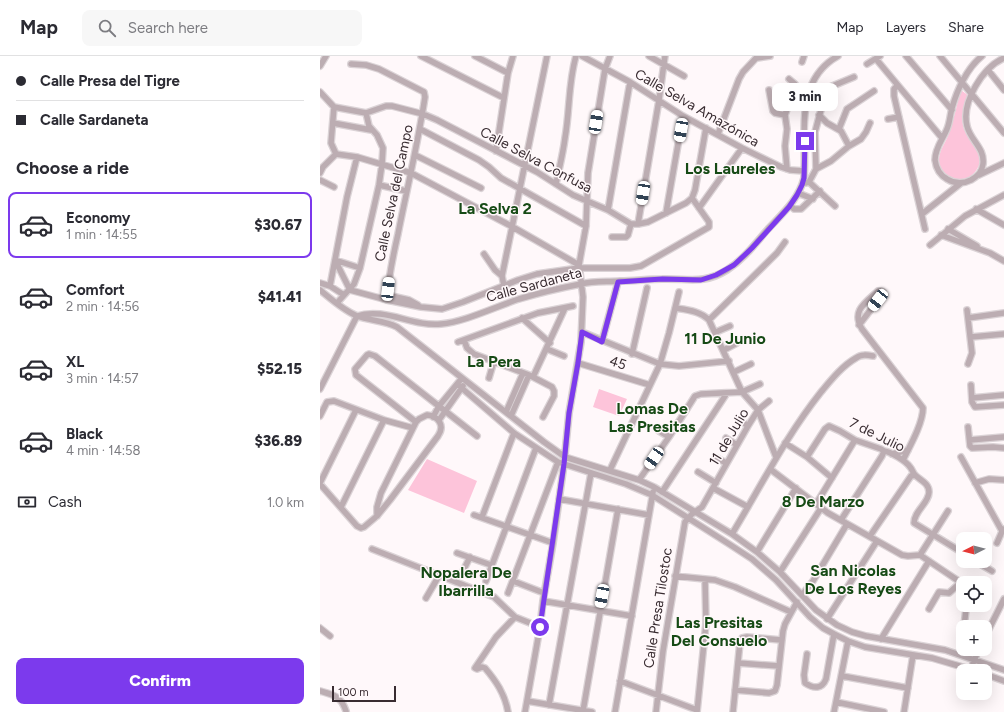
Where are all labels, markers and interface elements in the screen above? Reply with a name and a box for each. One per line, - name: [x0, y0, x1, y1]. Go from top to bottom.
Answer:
- search box: [82, 10, 362, 46]
- text: Map: [20, 16, 58, 39]
- icon: search: [96, 17, 118, 39]
- text: Search here: [128, 19, 208, 37]
- text: Map: [836, 19, 864, 36]
- text: Layers: [886, 19, 926, 36]
- text: Share: [948, 19, 984, 36]
- street label: Calle Selva Amazónica: [632, 65, 762, 151]
- text: Calle Presa del Tigre: [40, 72, 180, 90]
- callout: 3 min: [772, 83, 838, 111]
- text: 3 min: [789, 89, 821, 104]
- car: [588, 109, 604, 135]
- text: Calle Sardaneta: [40, 111, 149, 129]
- car: [673, 117, 689, 143]
- street label: Calle Selva del Campo: [371, 123, 417, 263]
- street label: Calle Selva Confusa: [477, 123, 595, 197]
- route end: [796, 132, 814, 150]
- text: Choose a ride: [16, 157, 129, 179]
- district label: Los Laureles: [685, 159, 776, 178]
- car: [635, 180, 651, 206]
- district label: La Selva 2: [458, 199, 532, 218]
- icon: car: [18, 207, 54, 243]
- text: Economy: [66, 209, 131, 227]
- text: $30.67: [254, 216, 302, 234]
- text: 1 min · 14:55: [66, 227, 137, 242]
- street label: Calle Sardaneta: [484, 264, 584, 306]
- car: [381, 276, 395, 302]
- icon: car: [18, 279, 54, 315]
- text: Comfort: [66, 281, 125, 299]
- car: [866, 287, 890, 313]
- text: $41.41: [258, 288, 302, 306]
- text: 2 min · 14:56: [66, 299, 139, 314]
- district label: 11 De Junio: [684, 329, 766, 348]
- icon: car: [18, 351, 54, 387]
- district label: La Pera: [467, 352, 521, 371]
- street label: 45: [607, 352, 629, 374]
- text: XL: [66, 353, 84, 371]
- text: $52.15: [257, 360, 302, 378]
- text: 3 min · 14:57: [66, 371, 139, 386]
- district label: Lomas De Las Presitas: [609, 399, 696, 436]
- street label: 11 de Julio: [705, 405, 753, 469]
- street label: 7 de Julio: [846, 414, 908, 456]
- icon: car: [18, 423, 54, 459]
- text: Black: [66, 425, 103, 443]
- text: $36.89: [255, 432, 302, 450]
- text: 4 min · 14:58: [66, 443, 141, 458]
- car: [642, 445, 666, 471]
- icon: cash: [16, 491, 38, 513]
- district label: 8 De Marzo: [782, 492, 864, 511]
- text: Cash: [48, 493, 82, 511]
- text: 1.0 km: [267, 495, 304, 510]
- north arrow: [956, 532, 992, 568]
- map controls: [956, 532, 992, 700]
- street label: Calle Presa Tilostoc: [640, 546, 676, 669]
- district label: San Nicolas De Los Reyes: [804, 561, 902, 598]
- district label: Nopalera De Ibarrilla: [420, 563, 512, 600]
- button: locate: [956, 576, 992, 612]
- car: [594, 583, 610, 609]
- district label: Las Presitas Del Consuelo: [671, 613, 767, 650]
- route start: [531, 618, 549, 636]
- button: +: [956, 620, 992, 656]
- button: Confirm: [16, 658, 304, 704]
- button: −: [956, 664, 992, 700]
- scale bar: [332, 684, 396, 703]
- text: 100 m: [338, 686, 369, 699]

